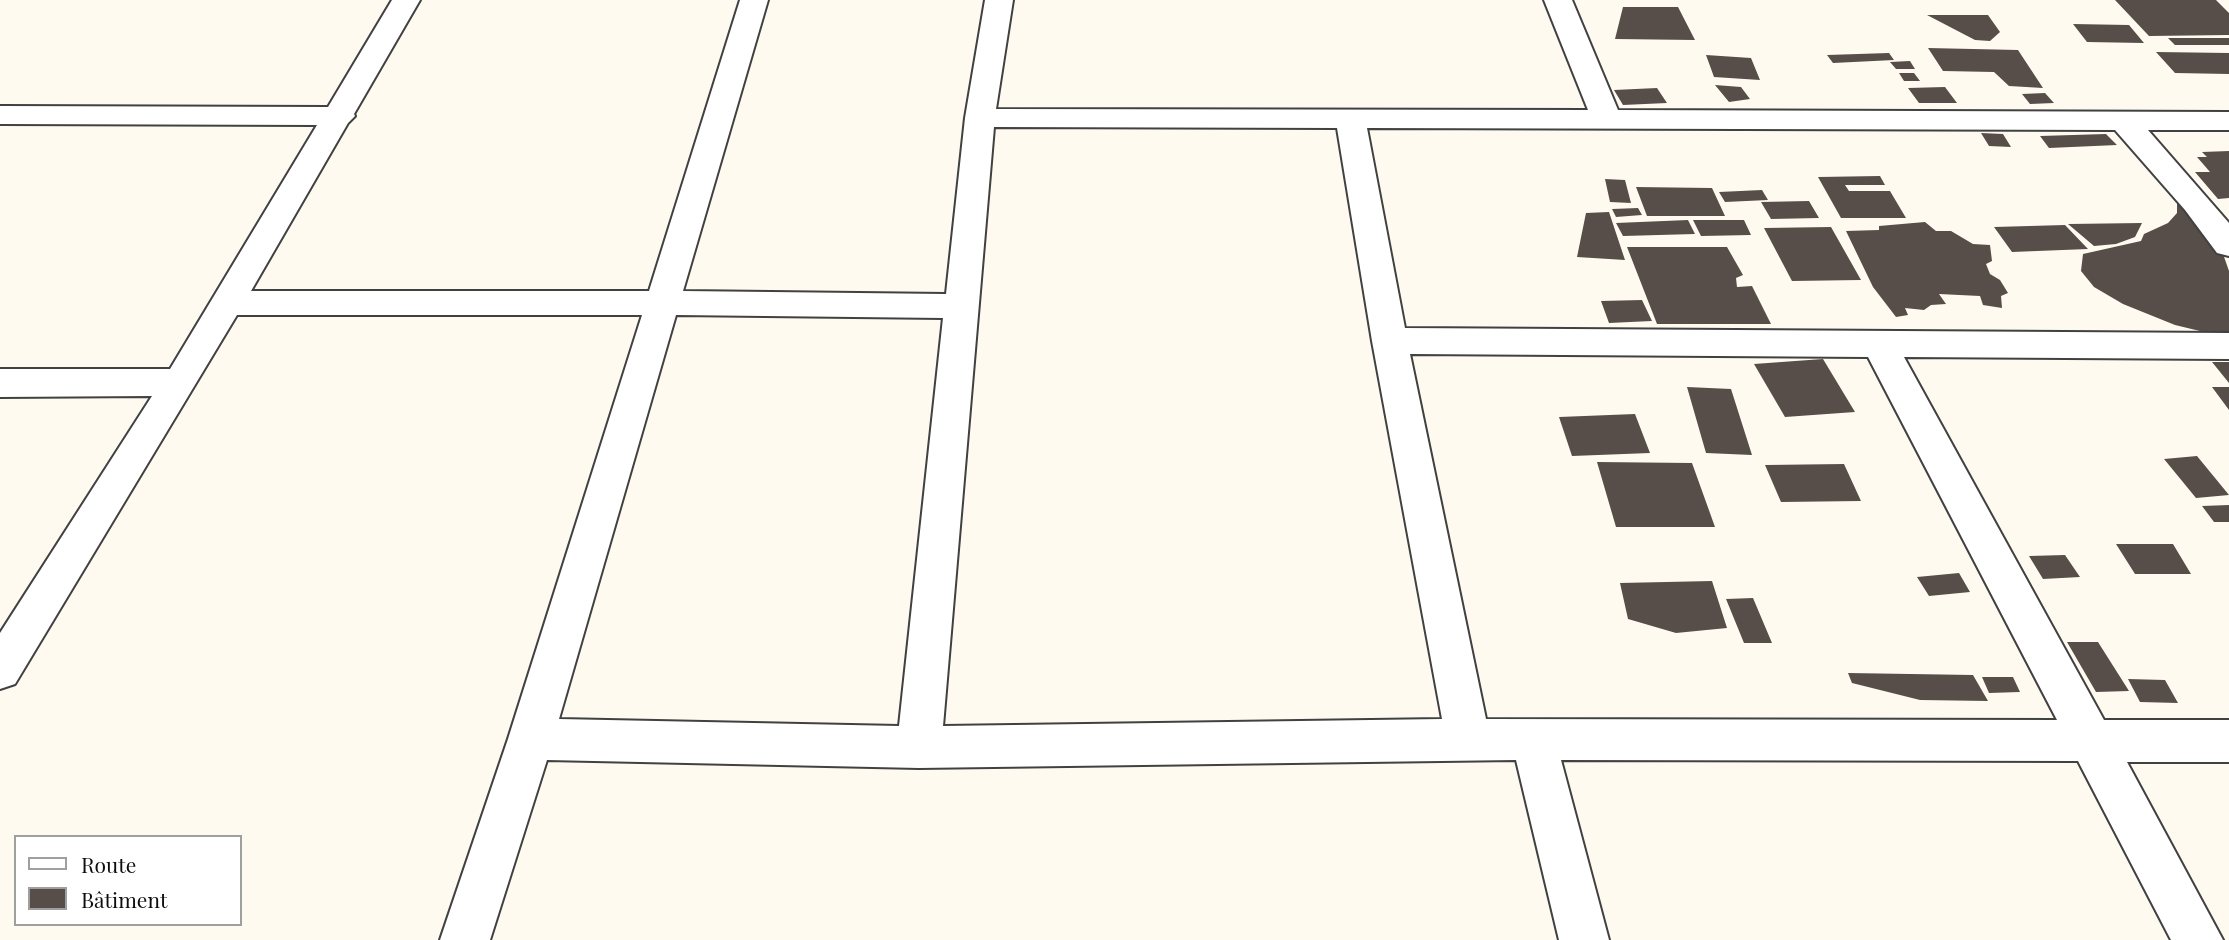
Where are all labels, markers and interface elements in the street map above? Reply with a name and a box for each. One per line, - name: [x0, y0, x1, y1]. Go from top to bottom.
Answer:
- legend: [14, 835, 242, 926]
- text: Route: [81, 850, 136, 878]
- text: Bâtiment: [81, 885, 167, 913]

